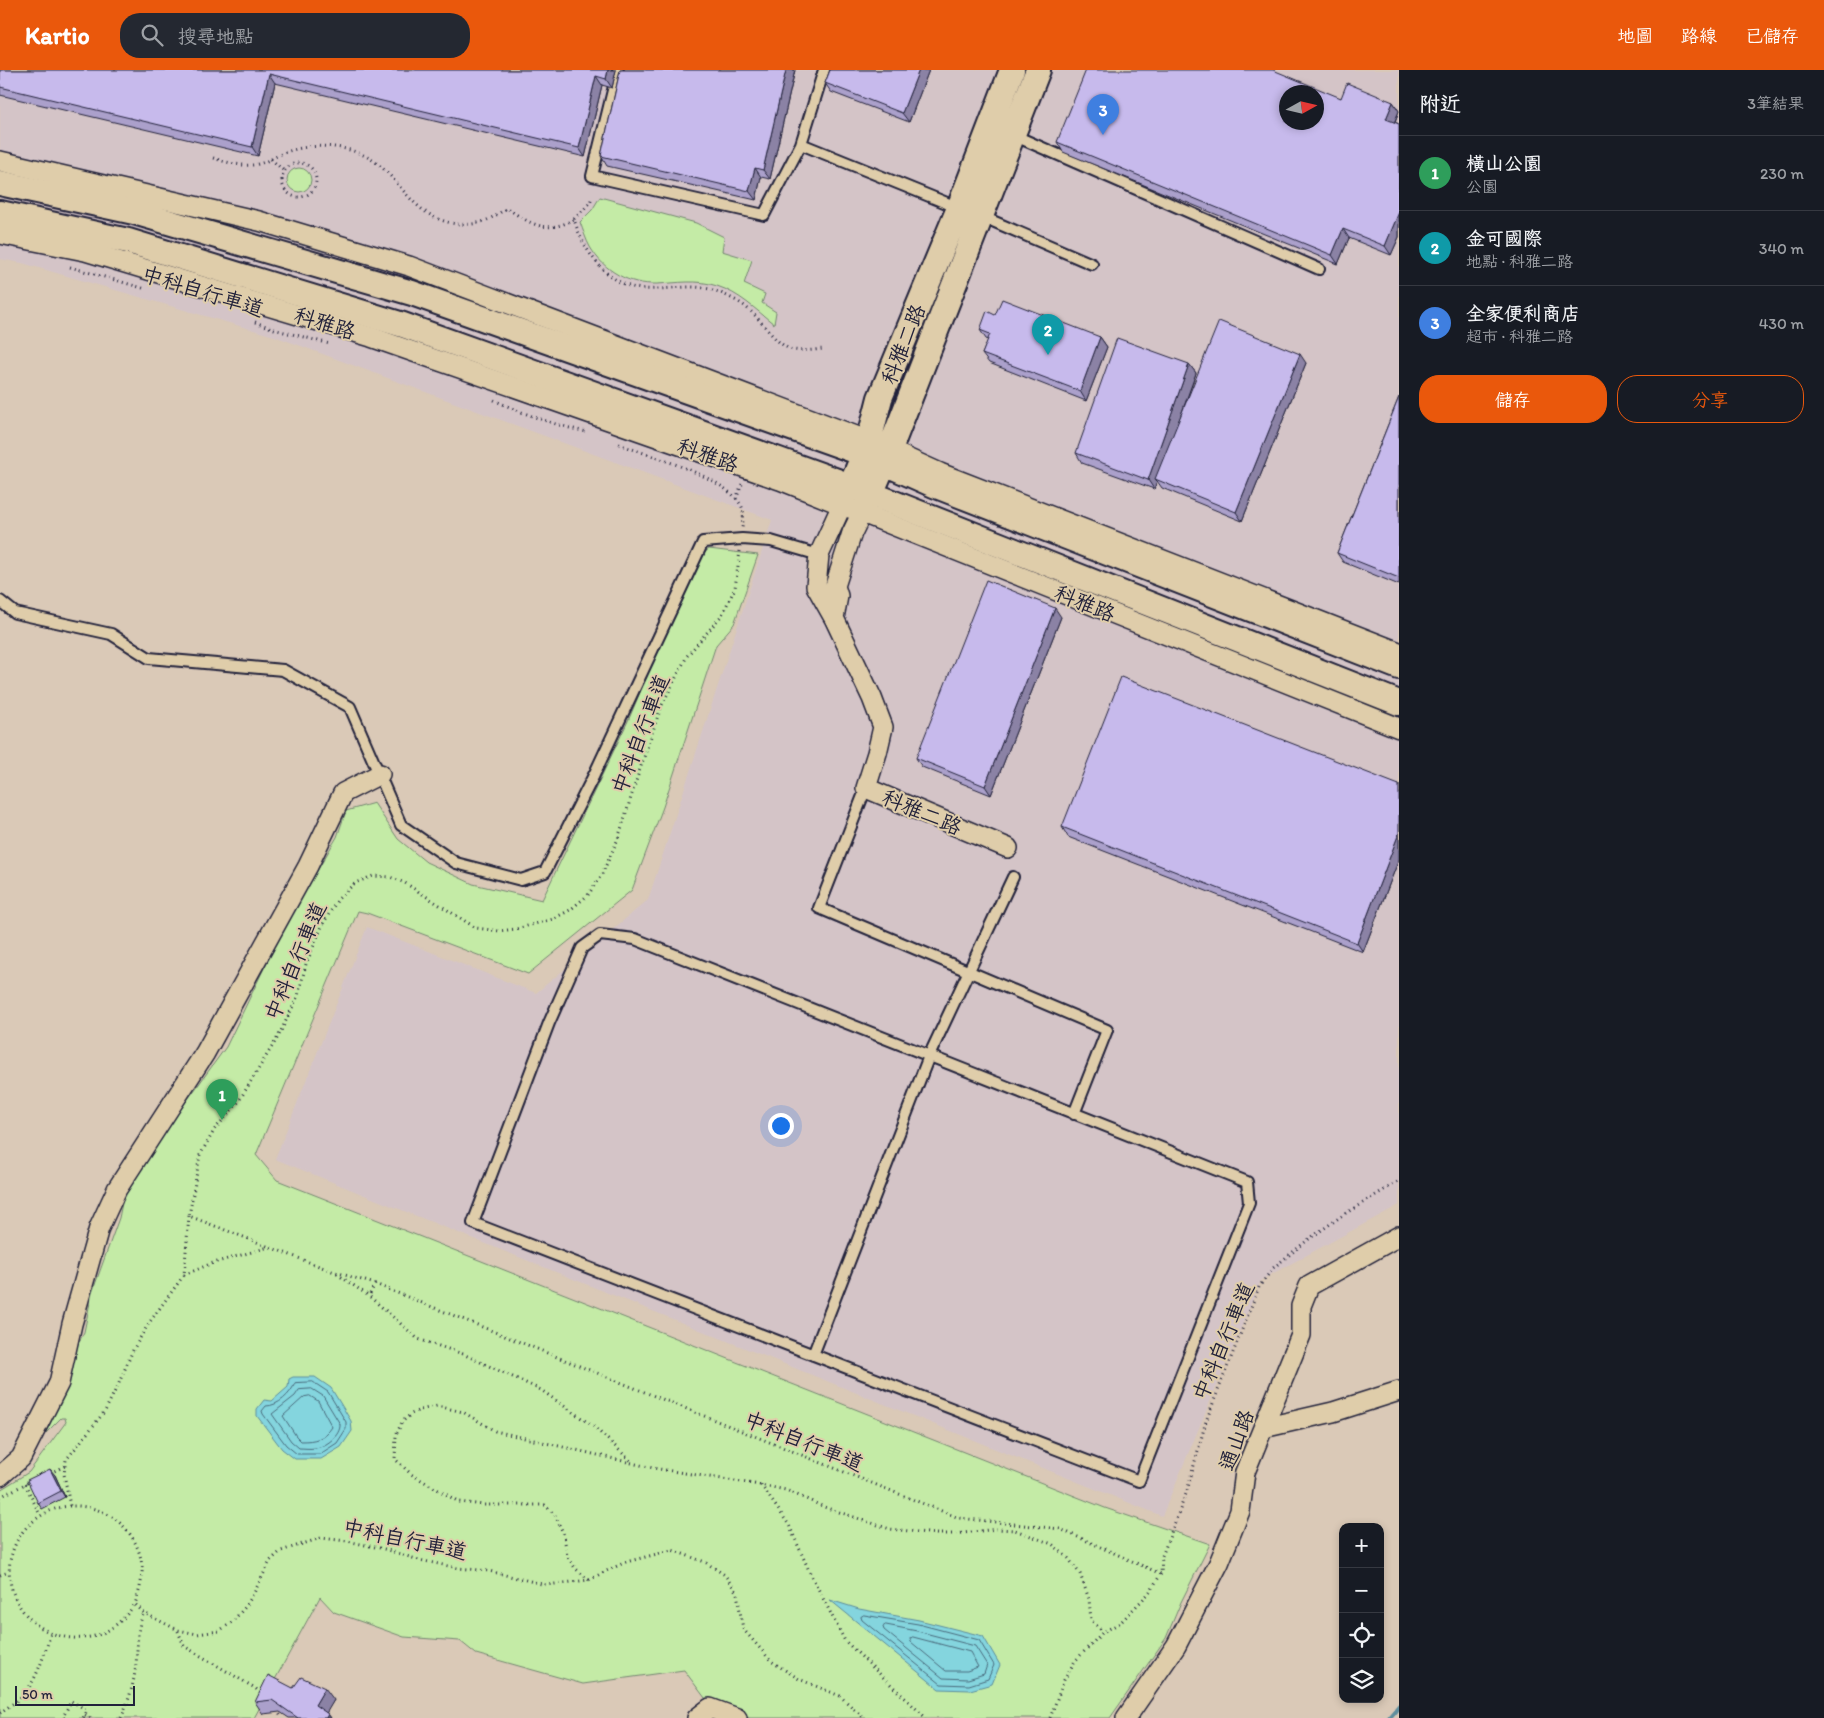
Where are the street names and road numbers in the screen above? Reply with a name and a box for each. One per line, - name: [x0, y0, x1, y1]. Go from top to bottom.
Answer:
- street label: 中科自行車道: [139, 261, 267, 321]
- street label: 科雅二路: [876, 300, 930, 388]
- street label: 科雅路: [291, 302, 359, 344]
- street label: 科雅路: [674, 433, 742, 477]
- street label: 科雅路: [1051, 580, 1119, 626]
- street label: 中科自行車道: [606, 671, 674, 797]
- street label: 科雅二路: [878, 784, 966, 840]
- street label: 中科自行車道: [259, 898, 331, 1024]
- street label: 中科自行車道: [1187, 1278, 1259, 1404]
- street label: 中科自行車道: [741, 1406, 867, 1476]
- street label: 通山路: [1213, 1406, 1259, 1474]
- street label: 中科自行車道: [341, 1514, 469, 1564]

